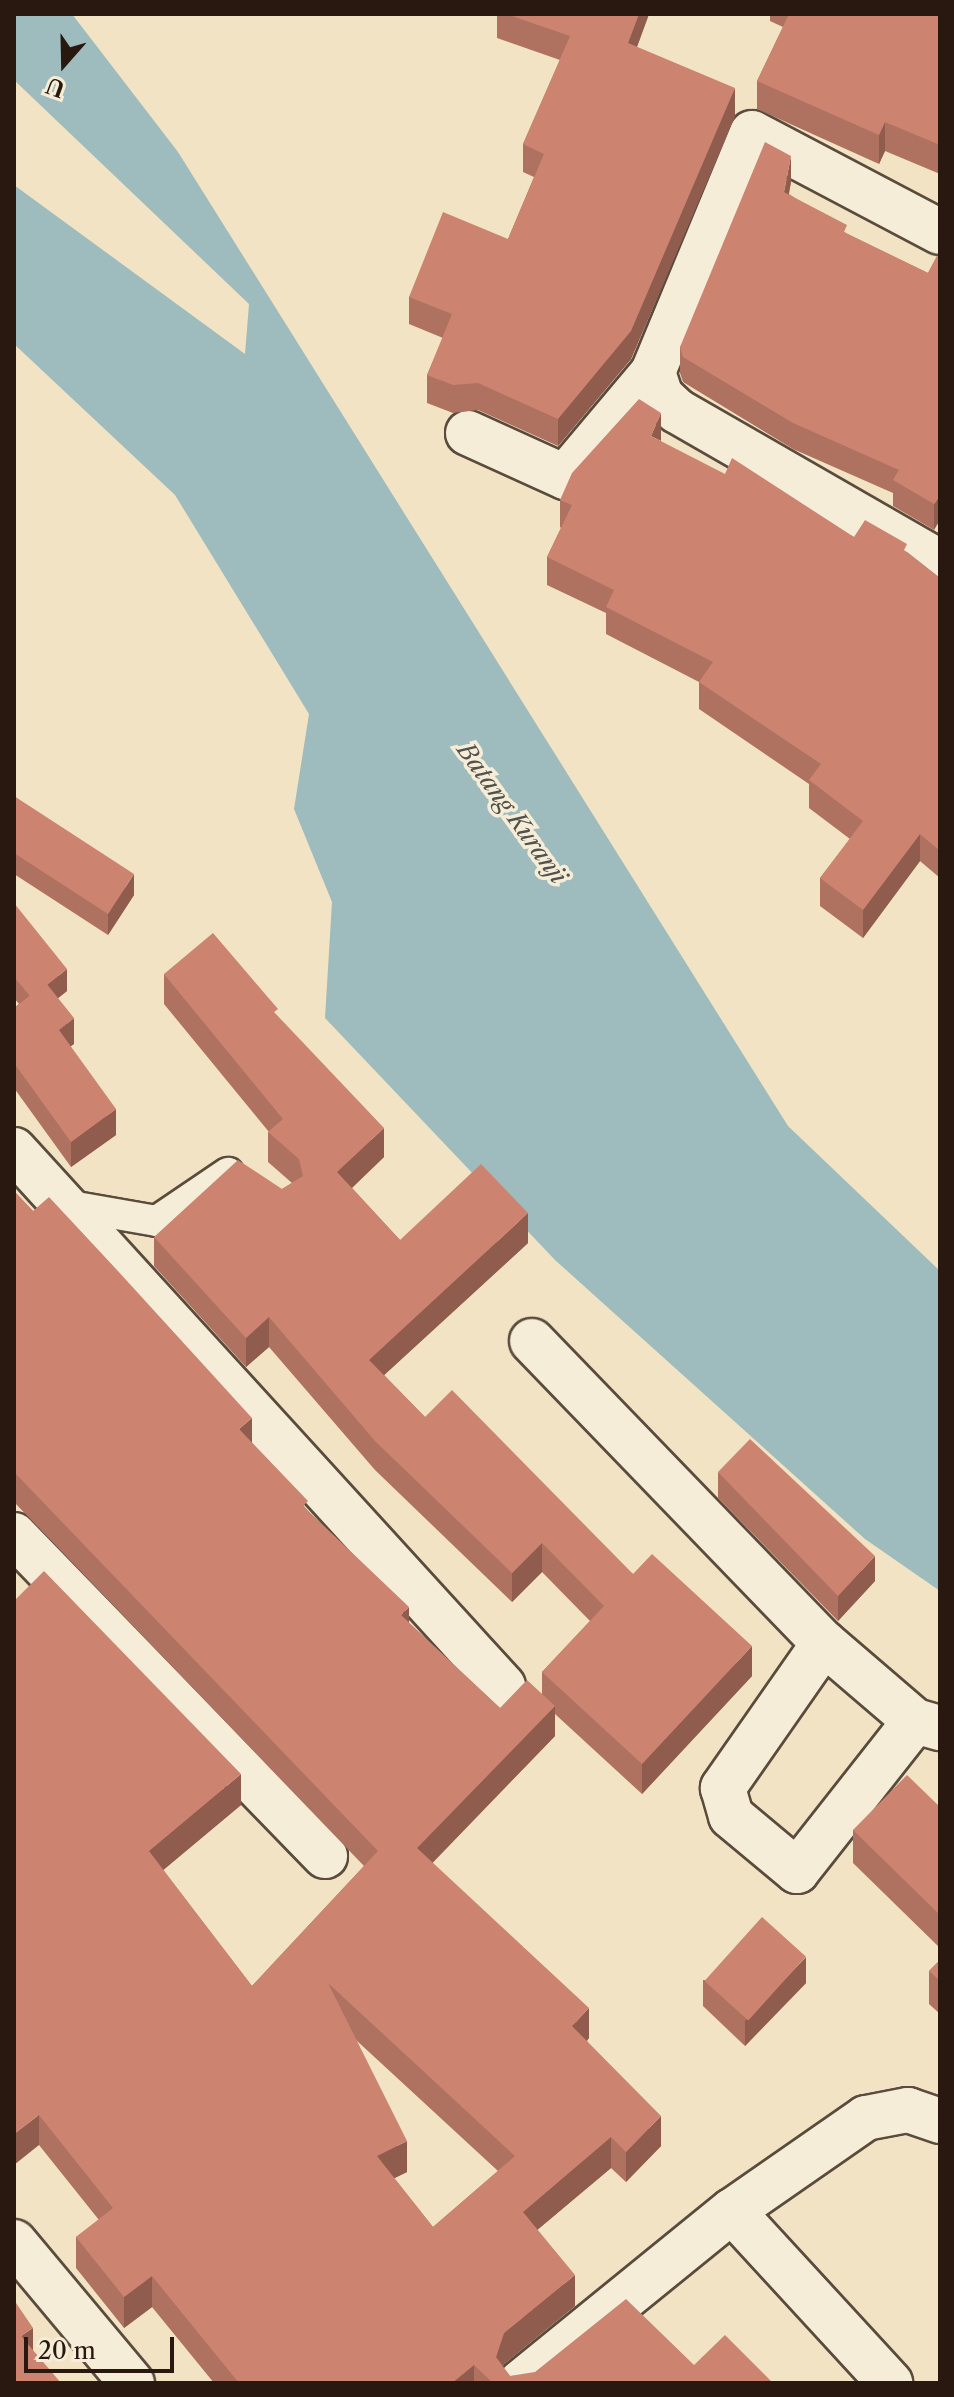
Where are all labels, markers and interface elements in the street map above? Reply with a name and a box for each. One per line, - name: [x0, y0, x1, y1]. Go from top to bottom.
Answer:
- north arrow: [24, 24, 104, 104]
- text: U: [43, 71, 69, 103]
- water label: Batang Kuranji: [451, 737, 573, 889]
- scale bar: [28, 2321, 178, 2371]
- text: 20 m: [38, 2336, 96, 2365]

